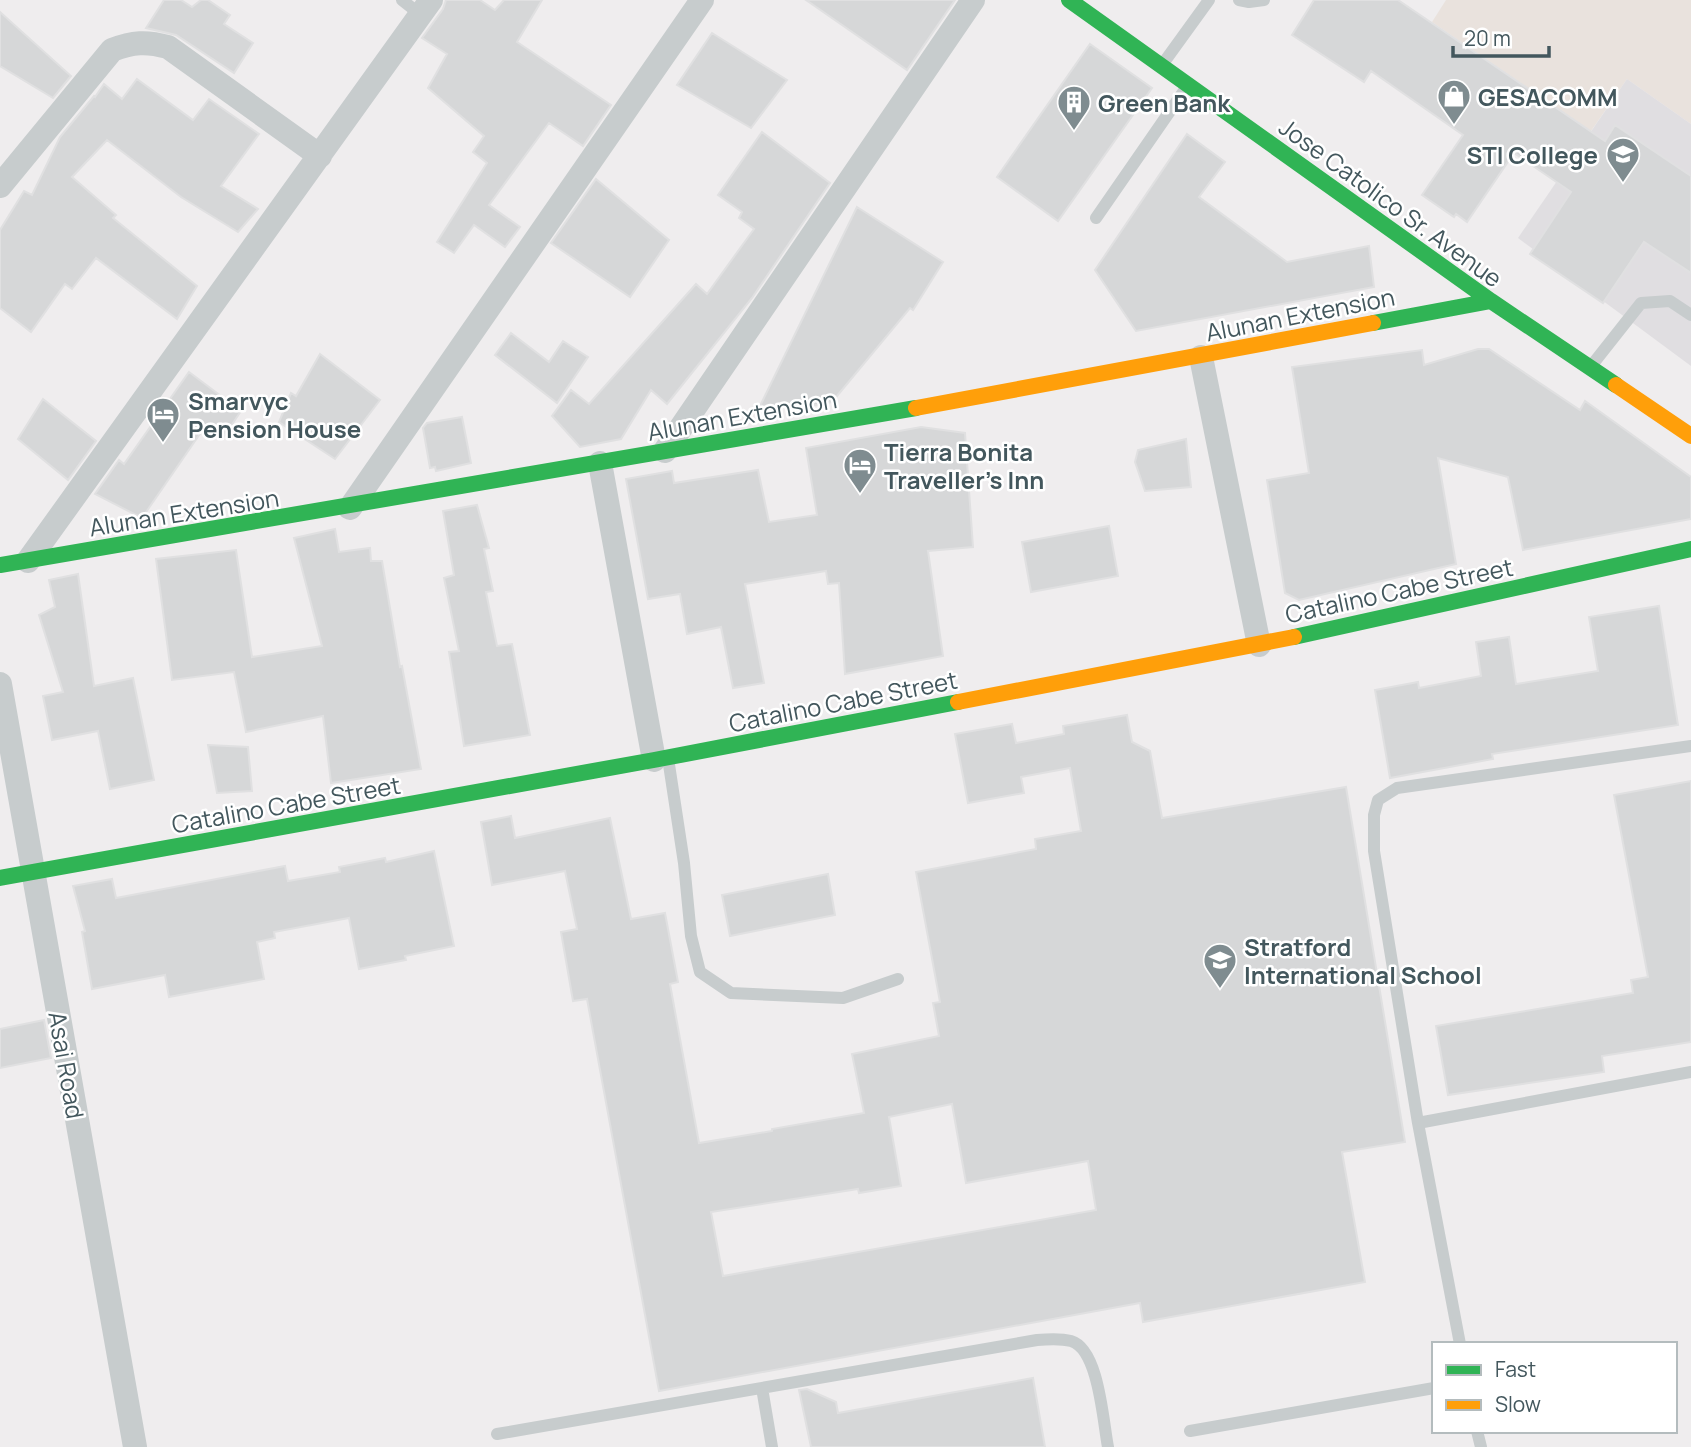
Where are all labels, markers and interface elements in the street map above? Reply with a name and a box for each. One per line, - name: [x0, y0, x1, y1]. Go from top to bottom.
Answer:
- scale bar: [1453, 14, 1549, 58]
- text: 20 m: [1464, 24, 1511, 52]
- shop icon: GESACOMM: [1435, 77, 1473, 126]
- place label: GESACOMM: [1478, 80, 1618, 113]
- building icon: Green Bank: [1055, 83, 1093, 132]
- place label: Green Bank: [1098, 86, 1231, 119]
- street label: Jose Catolico Sr. Avenue: [1273, 110, 1509, 294]
- school or university icon: STI College: [1604, 135, 1642, 184]
- place label: STI College: [1466, 138, 1598, 171]
- street label: Alunan Extension: [1203, 280, 1397, 348]
- street label: Alunan Extension: [645, 382, 839, 448]
- place label: Smarvyc Pension House: [188, 384, 361, 445]
- hotel icon: Smarvyc Pension House: [144, 395, 182, 444]
- place label: Tierra Bonita Traveller's Inn: [884, 435, 1044, 496]
- hotel icon: Tierra Bonita Traveller's Inn: [841, 446, 879, 495]
- street label: Alunan Extension: [87, 481, 281, 543]
- street label: Catalino Cabe Street: [1282, 550, 1516, 630]
- street label: Catalino Cabe Street: [726, 663, 960, 739]
- street label: Catalino Cabe Street: [169, 768, 403, 840]
- place label: Stratford International School: [1244, 930, 1482, 991]
- school or university icon: Stratford International School: [1201, 941, 1239, 990]
- street label: Asai Road: [41, 1009, 93, 1121]
- legend: [1432, 1342, 1677, 1433]
- text: Fast: [1495, 1355, 1536, 1383]
- text: Slow: [1495, 1390, 1541, 1418]

